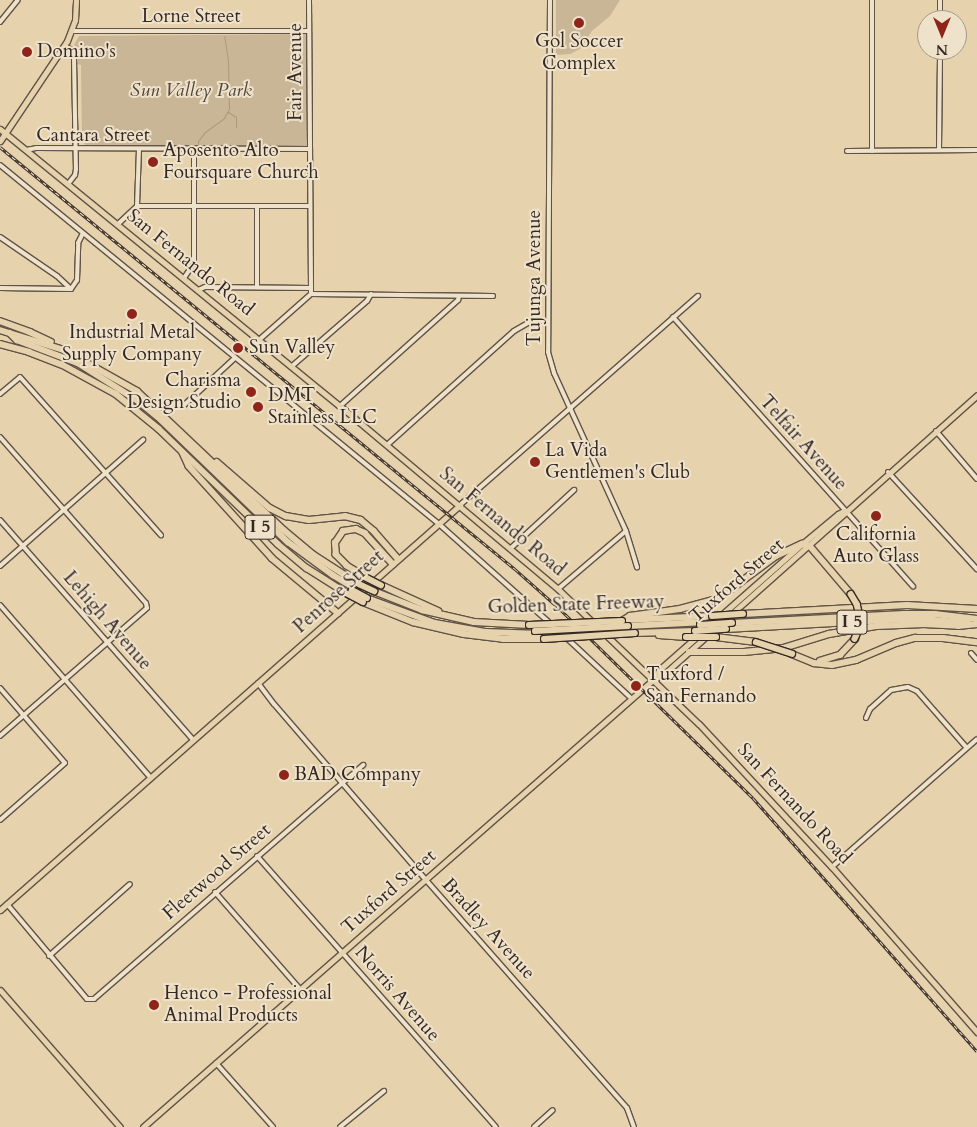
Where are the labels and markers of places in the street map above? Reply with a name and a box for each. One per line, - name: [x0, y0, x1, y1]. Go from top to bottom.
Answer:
- marker: Gol Soccer Complex: [573, 17, 585, 29]
- place label: Gol Soccer Complex: [535, 31, 623, 75]
- place label: Domino's: [37, 41, 116, 63]
- marker: Domino's: [21, 46, 33, 58]
- place label: Aposento Alto Foursquare Church: [163, 140, 319, 184]
- marker: Aposento Alto Foursquare Church: [147, 156, 159, 168]
- marker: Industrial Metal Supply Company: [126, 308, 138, 320]
- place label: Industrial Metal Supply Company: [62, 322, 202, 366]
- place label: Sun Valley: [249, 337, 335, 359]
- marker: Sun Valley: [231, 341, 245, 355]
- place label: Charisma Design Studio: [127, 370, 241, 414]
- place label: DMT Stainless LLC: [268, 385, 377, 429]
- marker: Charisma Design Studio: [245, 386, 257, 398]
- marker: DMT Stainless LLC: [252, 401, 264, 413]
- place label: La Vida Gentlemen's Club: [545, 440, 690, 484]
- marker: La Vida Gentlemen's Club: [529, 456, 541, 468]
- marker: California Auto Glass: [870, 510, 882, 522]
- place label: California Auto Glass: [833, 524, 919, 568]
- place label: Tuxford / San Fernando: [646, 664, 756, 708]
- marker: Tuxford / San Fernando: [630, 680, 642, 692]
- place label: BAD Company: [294, 764, 421, 786]
- marker: BAD Company: [278, 769, 290, 781]
- place label: Henco - Professional Animal Products: [164, 983, 332, 1027]
- marker: Henco - Professional Animal Products: [148, 999, 160, 1011]

